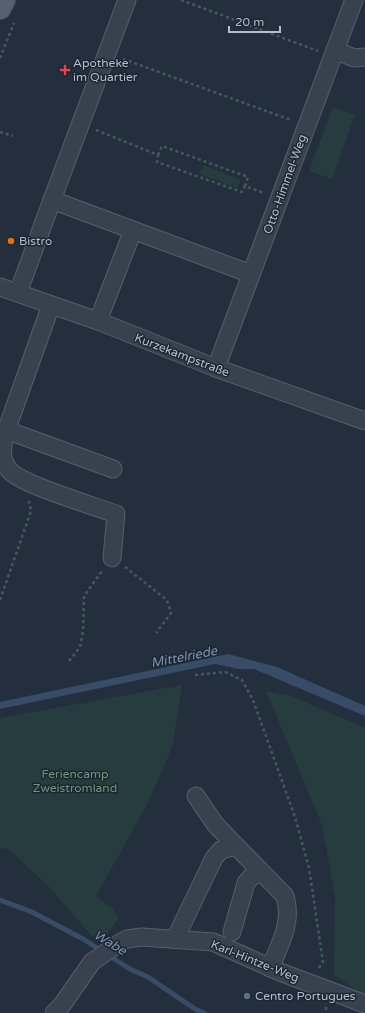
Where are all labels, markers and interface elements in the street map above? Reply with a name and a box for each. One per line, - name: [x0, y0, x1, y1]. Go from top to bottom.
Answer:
- scale bar: [229, 8, 280, 34]
- text: 20 m: [235, 15, 264, 29]
- place label: Apotheke im Quartier: [73, 56, 138, 84]
- marker: Apotheke im Quartier: [60, 65, 70, 75]
- street label: Otto-Himmel-Weg: [260, 132, 310, 236]
- place label: Bistro: [19, 234, 52, 248]
- marker: Bistro: [6, 236, 16, 246]
- street label: Kurzekampstraße: [133, 331, 231, 380]
- water label: Mittelriede: [149, 643, 219, 671]
- park label: Feriencamp Zweistromland: [33, 767, 117, 795]
- water label: Wabe: [91, 927, 130, 959]
- street label: Karl-Hintze-Weg: [209, 937, 301, 985]
- place label: Centro Portugues: [255, 989, 356, 1003]
- marker: Centro Portugues: [242, 991, 252, 1001]

